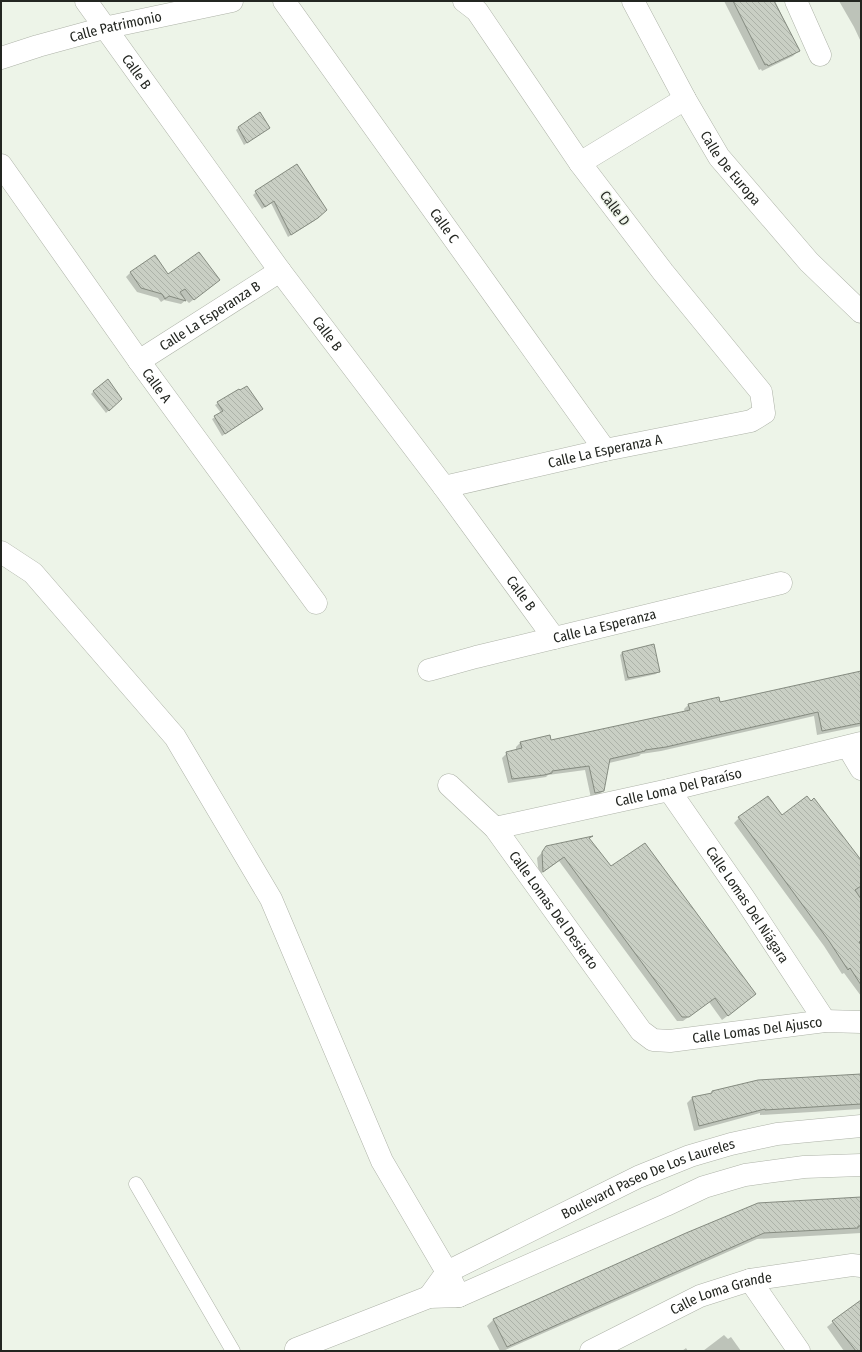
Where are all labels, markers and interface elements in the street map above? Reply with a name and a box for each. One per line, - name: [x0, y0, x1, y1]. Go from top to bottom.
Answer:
- street label: Calle Patrimonio: [68, 8, 163, 46]
- street label: Calle B: [118, 51, 155, 93]
- street label: Calle De Europa: [697, 128, 765, 209]
- street label: Calle D: [596, 187, 633, 229]
- street label: Calle C: [426, 205, 462, 246]
- street label: Calle La Esperanza B: [156, 278, 264, 355]
- street label: Calle B: [309, 313, 346, 355]
- street label: Calle A: [138, 365, 175, 407]
- street label: Calle La Esperanza A: [546, 431, 664, 472]
- street label: Calle B: [503, 573, 539, 614]
- street label: Calle La Esperanza: [551, 606, 658, 647]
- street label: Calle Loma Del Paraíso: [614, 765, 744, 810]
- street label: Calle Lomas Del Niágara: [702, 843, 792, 966]
- street label: Calle Lomas Del Desierto: [505, 848, 602, 973]
- street label: Calle Lomas Del Ajusco: [691, 1013, 823, 1047]
- street label: Boulevard Paseo De Los Laureles: [559, 1135, 737, 1223]
- street label: Calle Loma Grande: [667, 1269, 773, 1319]

